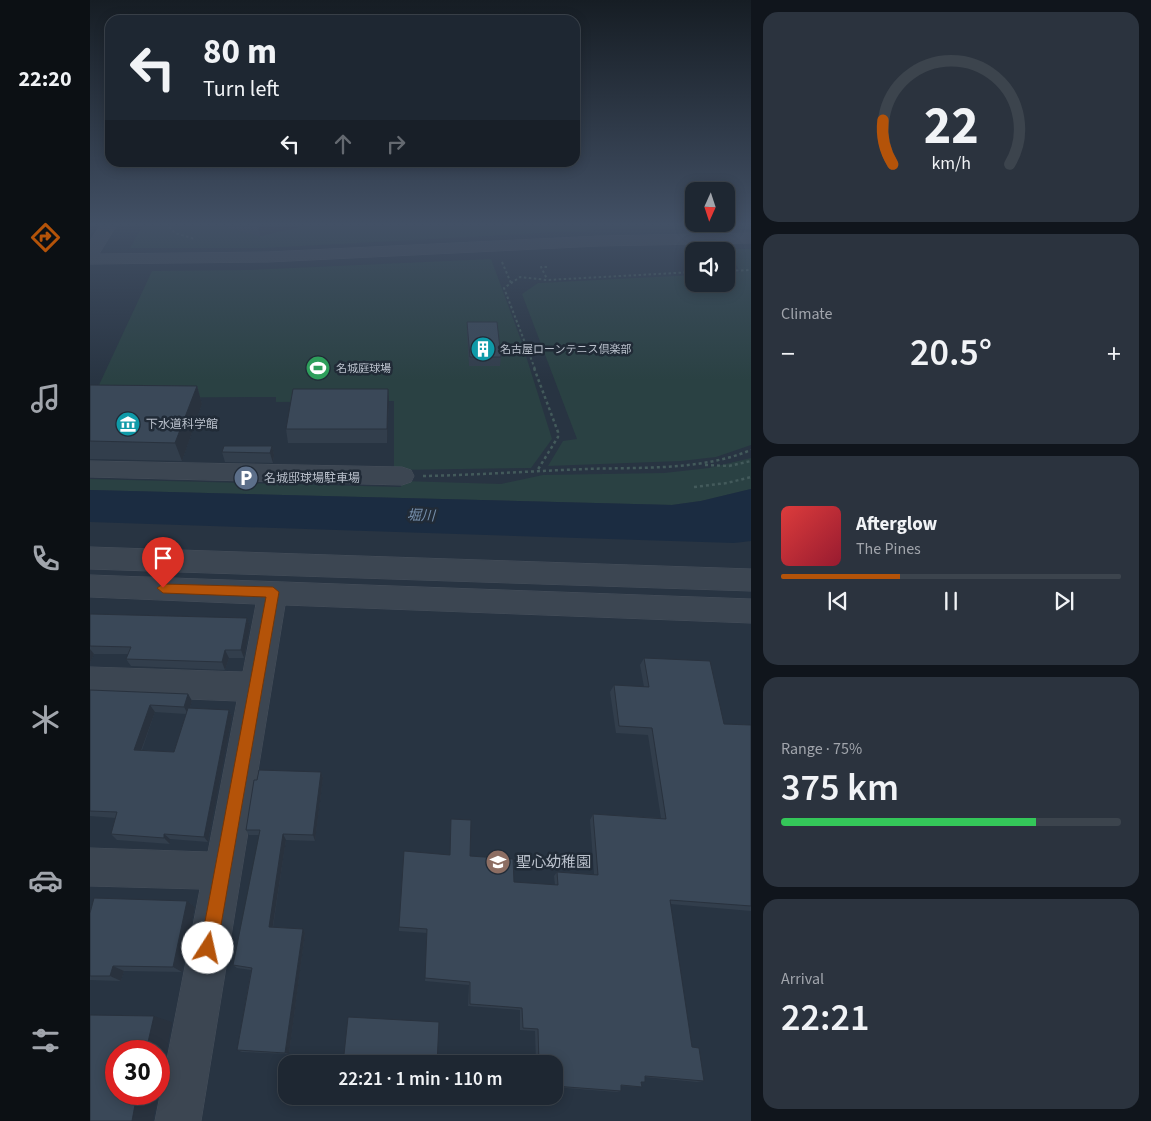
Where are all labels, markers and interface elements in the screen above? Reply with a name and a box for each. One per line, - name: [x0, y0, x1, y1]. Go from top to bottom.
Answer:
- text: 80 m: [203, 27, 277, 77]
- icon: left: [120, 35, 185, 100]
- text: 22:20: [18, 63, 72, 95]
- text: Turn left: [203, 73, 279, 105]
- text: 22: [924, 90, 978, 164]
- icon: left: [276, 130, 304, 158]
- icon: ahead: [329, 130, 357, 158]
- icon: right: [382, 130, 410, 158]
- text: km/h: [931, 151, 971, 176]
- north arrow: [685, 182, 735, 232]
- map controls: [685, 182, 735, 292]
- icon: directions: [28, 220, 63, 255]
- button: sound: [685, 242, 735, 292]
- text: Climate: [781, 303, 832, 325]
- text: 20.5°: [910, 326, 992, 380]
- text: −: [781, 334, 795, 374]
- text: +: [1107, 334, 1121, 374]
- building icon: 名古屋ローンテニス倶楽部: [470, 336, 496, 362]
- place label: 名古屋ローンテニス倶楽部: [500, 342, 631, 357]
- sports icon: 名城庭球場: [305, 355, 331, 381]
- place label: 名城庭球場: [336, 361, 391, 376]
- icon: music: [28, 381, 63, 416]
- museum icon: 下水道科学館: [115, 411, 141, 437]
- place label: 下水道科学館: [146, 416, 218, 433]
- parking icon: 名城邸球場駐車場: [233, 465, 259, 491]
- place label: 名城邸球場駐車場: [264, 470, 360, 487]
- water label: 堀川: [407, 506, 437, 527]
- text: Afterglow: [856, 511, 937, 538]
- pin: [142, 537, 184, 588]
- text: The Pines: [856, 538, 921, 560]
- icon: phone: [28, 541, 63, 576]
- icon: arrive: [149, 544, 177, 572]
- icon: previous: [824, 587, 852, 615]
- icon: pause: [937, 587, 965, 615]
- icon: next: [1050, 587, 1078, 615]
- icon: climate: [28, 702, 63, 737]
- text: Range · 75%: [781, 738, 862, 760]
- text: 375 km: [781, 761, 899, 815]
- school or university icon: 聖心幼稚園: [485, 849, 511, 875]
- place label: 聖心幼稚園: [516, 852, 591, 873]
- icon: car: [28, 863, 63, 898]
- position arrow: [181, 921, 233, 973]
- text: Arrival: [781, 968, 824, 990]
- text: 22:21: [781, 991, 869, 1045]
- icon: filters: [28, 1023, 63, 1058]
- speed limit sign: 30: [105, 1040, 170, 1105]
- text: 22:21 · 1 min · 110 m: [338, 1066, 503, 1093]

